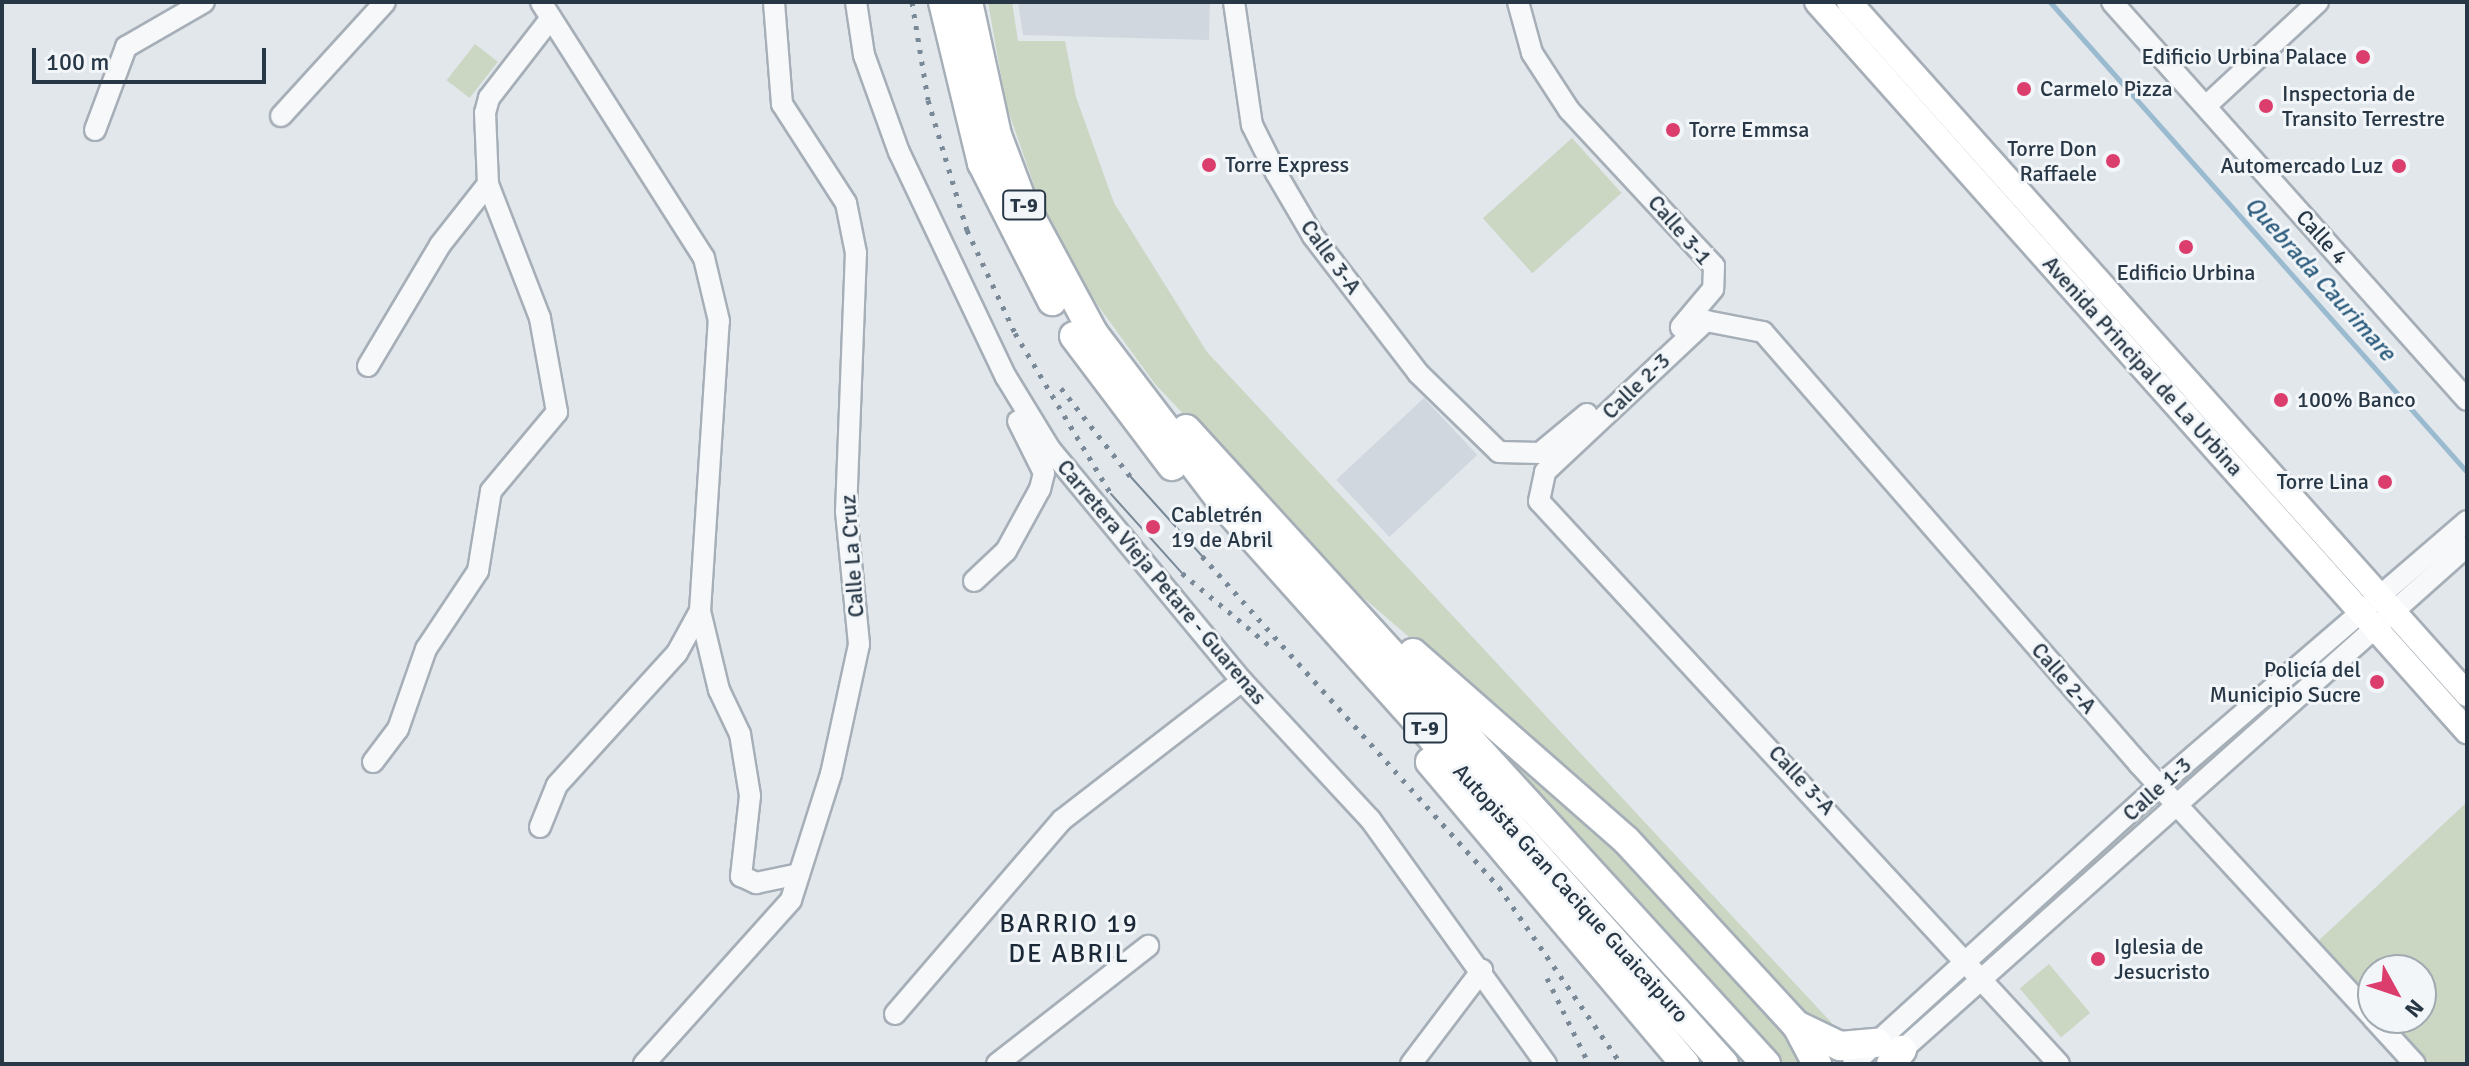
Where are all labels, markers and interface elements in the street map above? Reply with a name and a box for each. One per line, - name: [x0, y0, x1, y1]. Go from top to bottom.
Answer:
- scale bar: [36, 32, 270, 82]
- place label: Edificio Urbina Palace: [2141, 44, 2347, 70]
- text: 100 m: [46, 47, 109, 77]
- marker: Edificio Urbina Palace: [2354, 48, 2372, 66]
- place label: Carmelo Pizza: [2040, 76, 2173, 102]
- marker: Carmelo Pizza: [2015, 80, 2033, 98]
- place label: Inspectoria de Transito Terrestre: [2282, 80, 2445, 132]
- marker: Inspectoria de Transito Terrestre: [2257, 97, 2275, 115]
- place label: Torre Emmsa: [1689, 117, 1809, 143]
- marker: Torre Emmsa: [1664, 121, 1682, 139]
- place label: Torre Don Raffaele: [2007, 135, 2097, 186]
- place label: Torre Express: [1225, 152, 1349, 178]
- marker: Torre Don Raffaele: [2104, 152, 2122, 170]
- place label: Automercado Luz: [2220, 153, 2383, 179]
- marker: Torre Express: [1200, 156, 1218, 174]
- marker: Automercado Luz: [2390, 157, 2408, 175]
- road number: T-9: [1002, 189, 1046, 221]
- street label: Calle 3-1: [1642, 190, 1718, 270]
- water label: Quebrada Caurimare: [2239, 191, 2401, 367]
- street label: Calle 4: [2291, 204, 2353, 270]
- street label: Calle 3-A: [1295, 215, 1367, 299]
- marker: Edificio Urbina: [2177, 238, 2195, 256]
- street label: Avenida Principal de La Urbina: [2037, 251, 2249, 481]
- place label: Edificio Urbina: [2117, 260, 2255, 286]
- street label: Calle 2-3: [1597, 347, 1675, 425]
- place label: 100% Banco: [2297, 387, 2416, 413]
- marker: 100% Banco: [2272, 391, 2290, 409]
- street label: Carretera Vieja Petare - Guarenas: [1052, 454, 1272, 710]
- place label: Torre Lina: [2277, 469, 2369, 495]
- marker: Torre Lina: [2376, 473, 2394, 491]
- street label: Calle La Cruz: [835, 494, 869, 618]
- place label: Cabletrén 19 de Abril: [1171, 501, 1273, 552]
- marker: Cabletrén 19 de Abril: [1142, 516, 1164, 538]
- street label: Calle 2-A: [2026, 637, 2102, 719]
- place label: Policía del Municipio Sucre: [2210, 656, 2361, 708]
- marker: Policía del Municipio Sucre: [2368, 673, 2386, 691]
- road number: T-9: [1403, 712, 1447, 744]
- street label: Calle 3-A: [1763, 740, 1841, 820]
- street label: Calle 1-3: [2117, 751, 2197, 827]
- street label: Autopista Gran Cacique Guaicaipuro: [1448, 758, 1694, 1028]
- district label: BARRIO 19 DE ABRIL: [999, 909, 1139, 970]
- place label: Iglesia de Jesucristo: [2114, 933, 2210, 984]
- marker: Iglesia de Jesucristo: [2089, 950, 2107, 968]
- north arrow: [2357, 954, 2437, 1034]
- text: N: [2399, 994, 2429, 1023]

